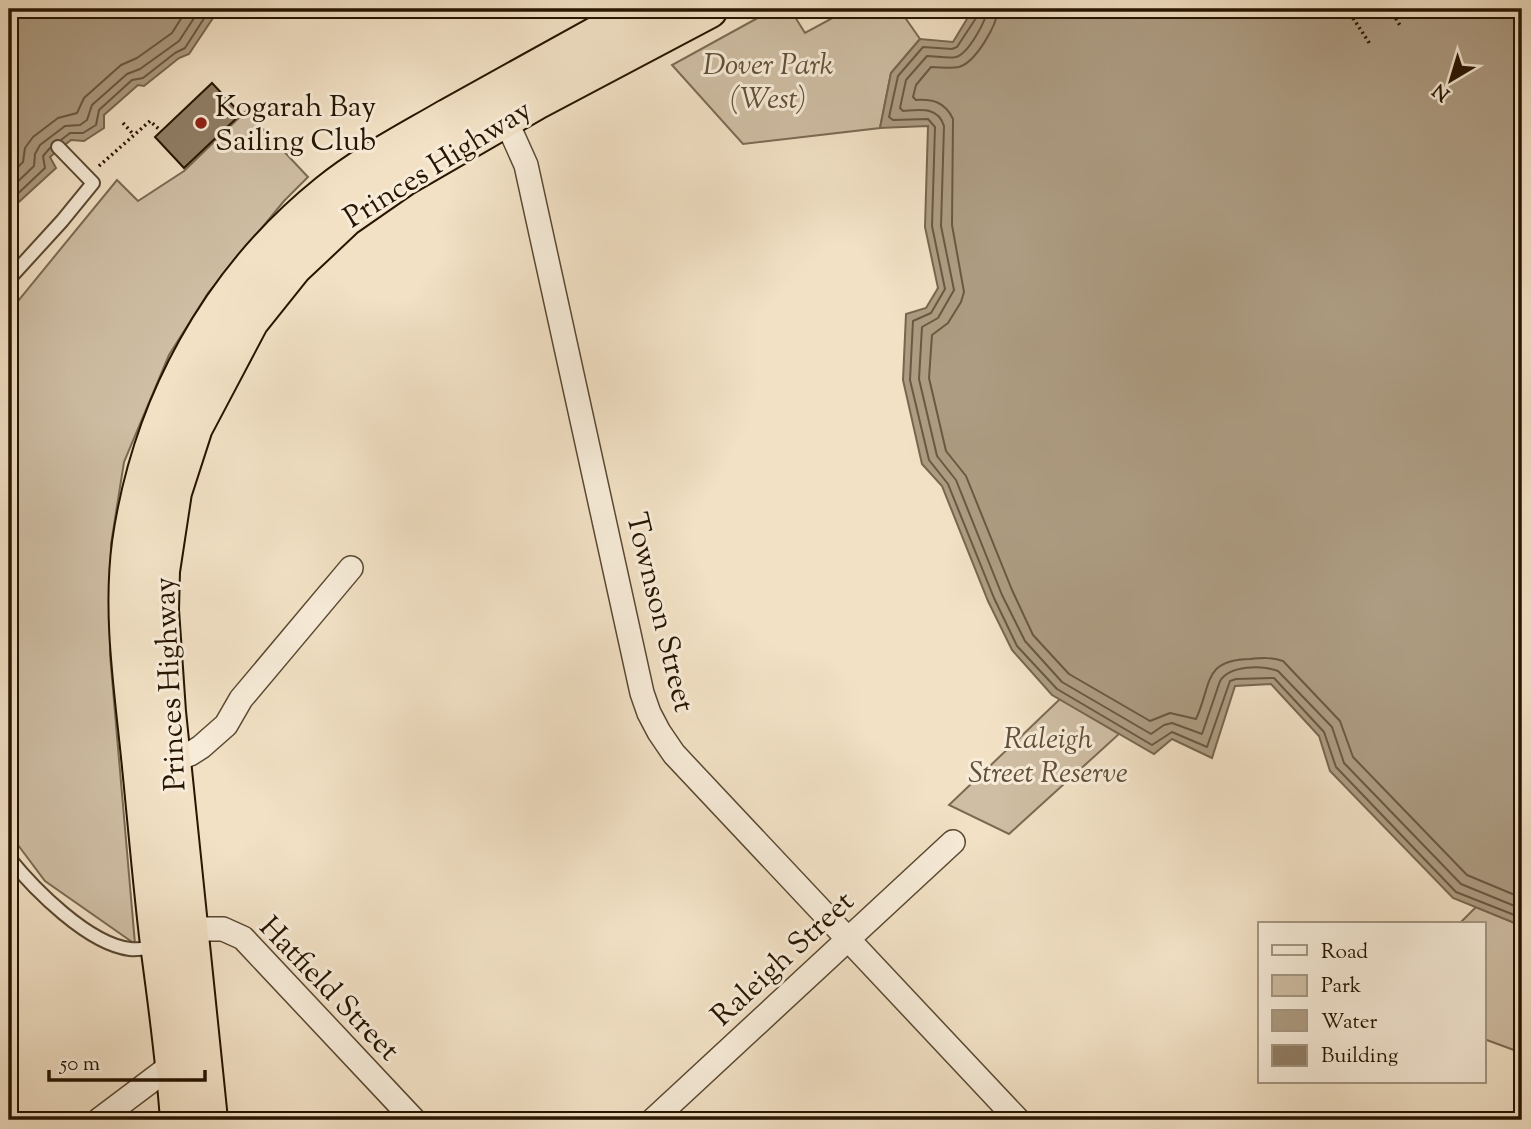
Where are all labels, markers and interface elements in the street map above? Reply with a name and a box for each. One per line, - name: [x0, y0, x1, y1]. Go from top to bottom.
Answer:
- park label: Dover Park (West): [703, 45, 833, 122]
- north arrow: [1416, 46, 1486, 116]
- text: N: [1428, 76, 1456, 107]
- place label: Kogarah Bay Sailing Club: [215, 87, 376, 164]
- street label: Princes Highway: [336, 90, 541, 240]
- marker: Kogarah Bay Sailing Club: [193, 115, 209, 131]
- street label: Townson Street: [613, 508, 704, 717]
- street label: Princes Highway: [144, 576, 199, 792]
- park label: Raleigh Street Reserve: [968, 719, 1128, 796]
- street label: Raleigh Street: [703, 882, 865, 1038]
- street label: Hatfield Street: [248, 908, 408, 1072]
- legend: [1258, 922, 1486, 1084]
- text: Road: [1321, 938, 1368, 968]
- text: Park: [1321, 972, 1362, 1002]
- text: Water: [1321, 1008, 1378, 1038]
- scale bar: [49, 1038, 205, 1082]
- text: Building: [1321, 1042, 1398, 1072]
- text: 50 m: [59, 1050, 100, 1080]

